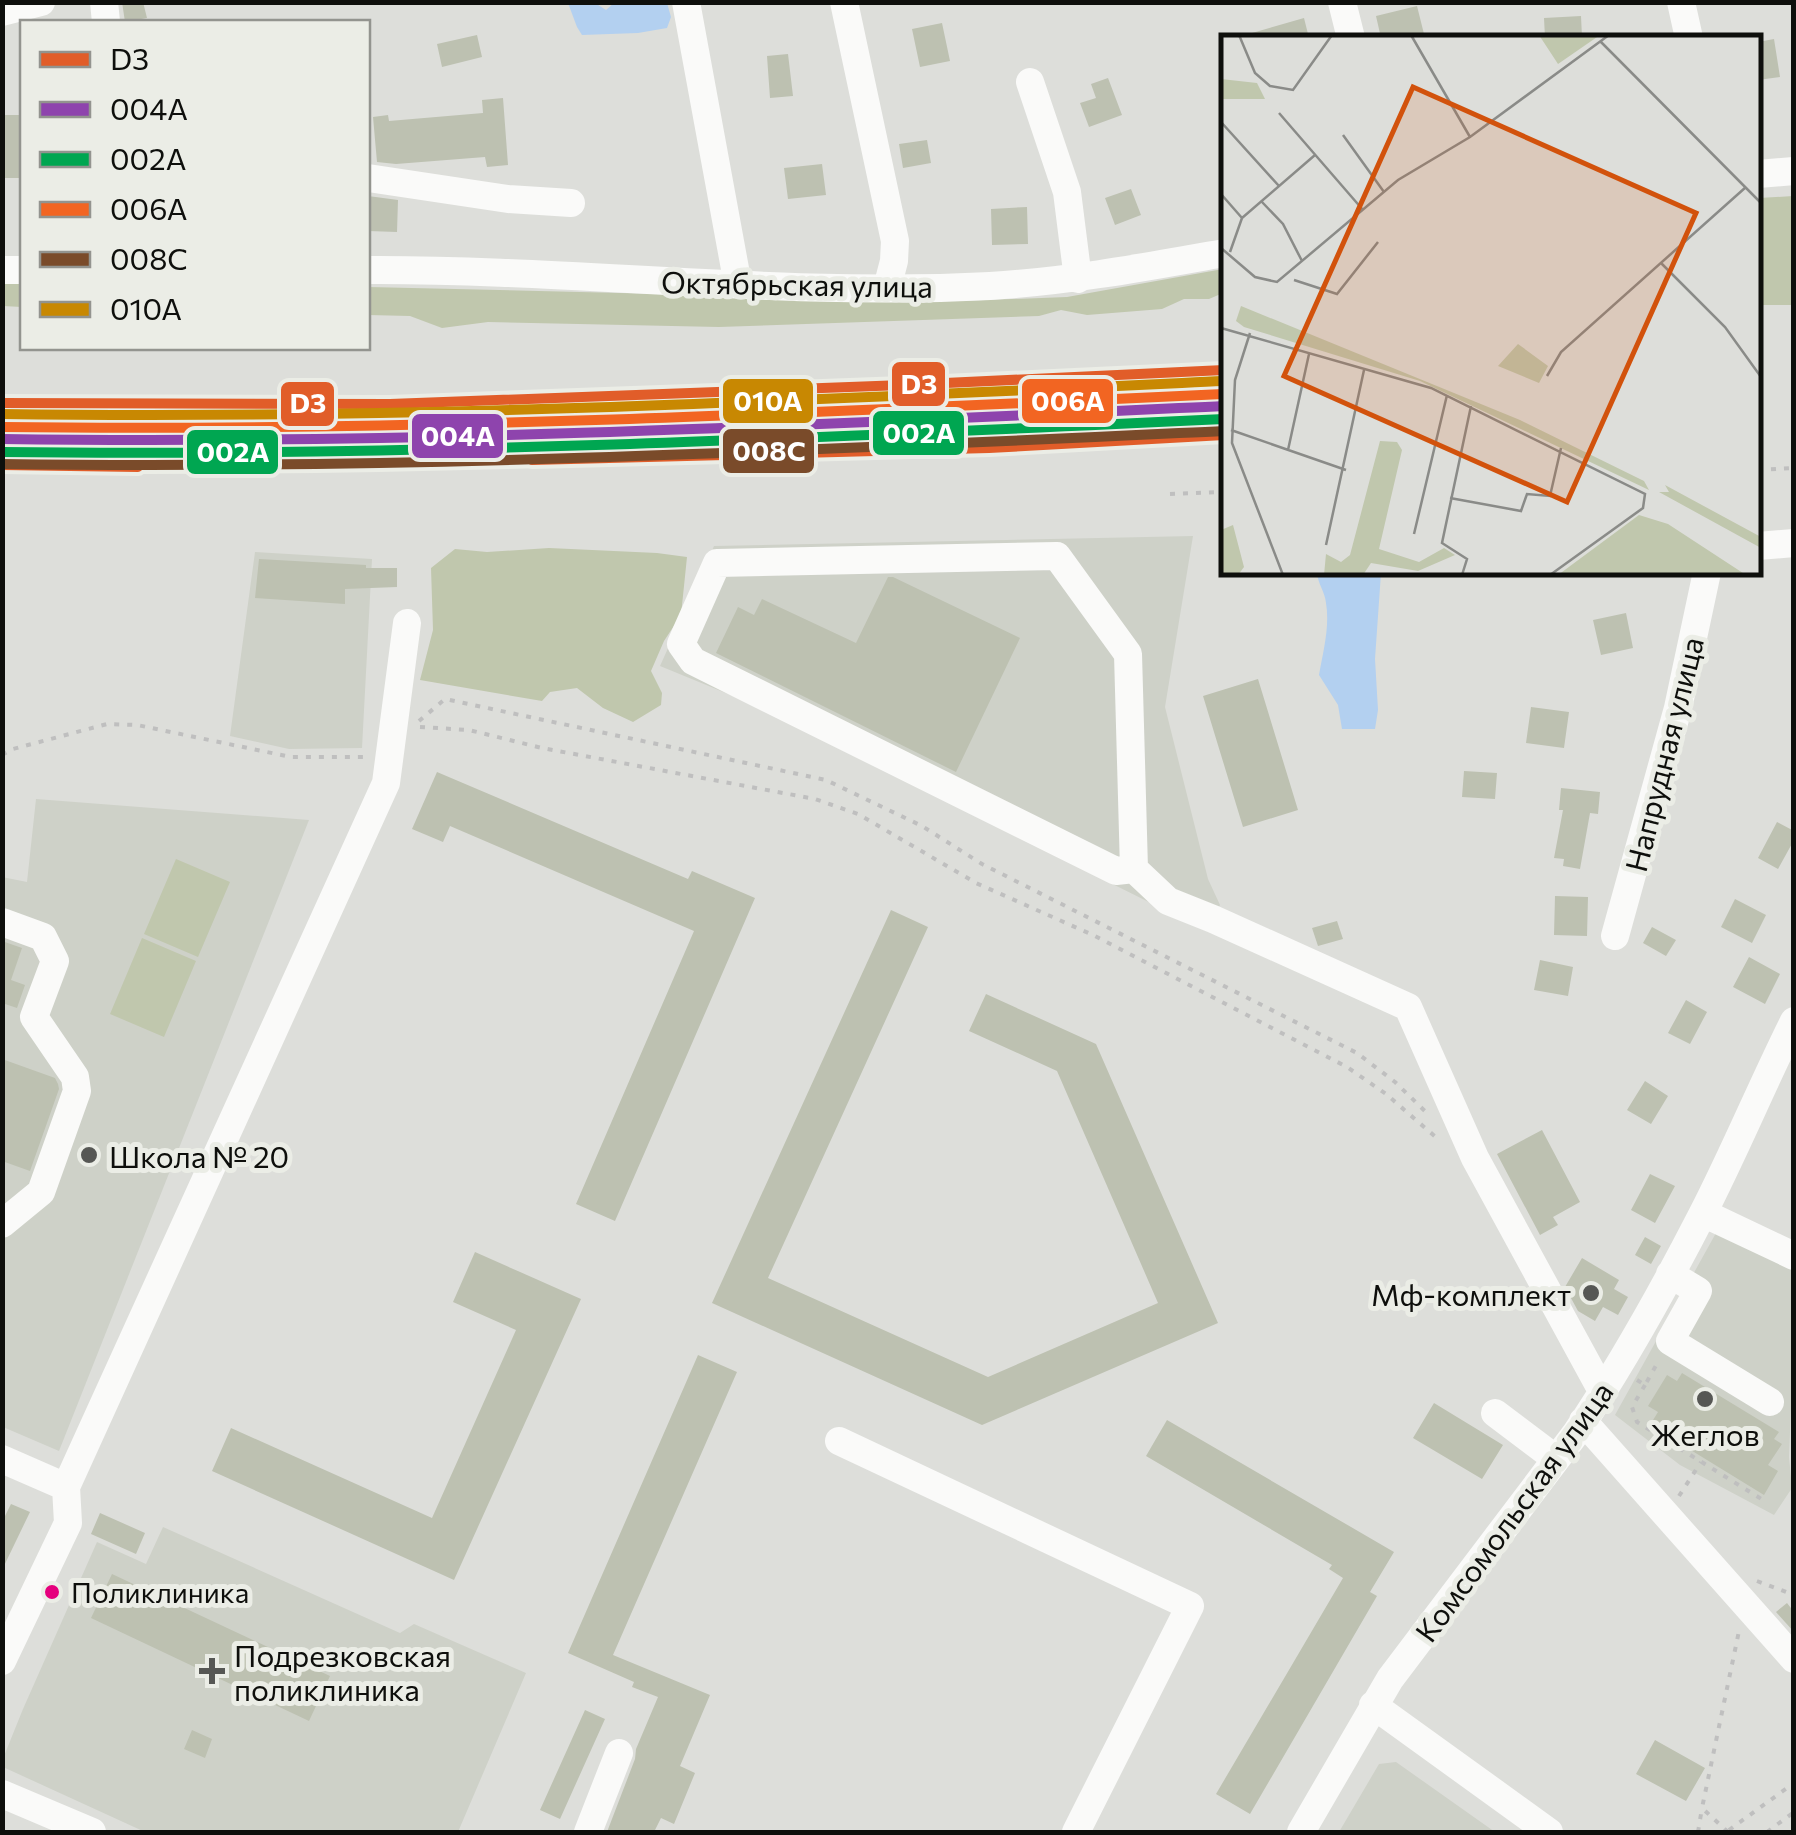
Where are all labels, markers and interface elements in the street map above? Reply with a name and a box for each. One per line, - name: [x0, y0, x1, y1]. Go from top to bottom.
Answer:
- legend: [20, 20, 370, 350]
- inset map: [1221, 35, 1761, 575]
- text: D3: [110, 39, 149, 76]
- text: 004А: [110, 89, 188, 126]
- text: 002А: [110, 139, 186, 176]
- text: 006А: [110, 189, 187, 226]
- text: 008С: [110, 239, 188, 276]
- street label: Октябрьская улица: [661, 262, 933, 304]
- text: 010А: [110, 289, 182, 326]
- line badge: D3: [890, 360, 947, 408]
- text: D3: [901, 366, 937, 400]
- line badge: 010А: [721, 377, 815, 425]
- line badge: 006А: [1020, 377, 1115, 425]
- line badge: D3: [279, 380, 336, 428]
- text: 010А: [733, 383, 803, 417]
- text: 006А: [1031, 383, 1105, 417]
- text: D3: [290, 385, 326, 419]
- line badge: 002А: [871, 409, 966, 457]
- line badge: 004А: [410, 412, 505, 460]
- text: 002А: [882, 415, 956, 449]
- text: 004А: [421, 418, 495, 452]
- line badge: 008С: [721, 427, 816, 475]
- line badge: 002А: [185, 428, 280, 476]
- text: 008С: [732, 433, 806, 467]
- text: 002А: [196, 434, 270, 468]
- street label: Напрудная улица: [1616, 633, 1710, 875]
- place label: Школа № 20: [109, 1137, 289, 1174]
- marker: Школа № 20: [78, 1144, 100, 1166]
- place label: Мф-комплект: [1371, 1275, 1571, 1312]
- marker: Мф-комплект: [1580, 1282, 1602, 1304]
- street label: Комсомольская улица: [1406, 1374, 1620, 1648]
- marker: Жеглов: [1694, 1388, 1716, 1410]
- place label: Жеглов: [1650, 1415, 1760, 1452]
- place label: Поликлиника: [71, 1575, 249, 1609]
- marker: Поликлиника: [42, 1582, 62, 1602]
- place label: Подрезковская поликлиника: [234, 1636, 451, 1707]
- marker: Подрезковская поликлиника: [199, 1658, 225, 1684]

